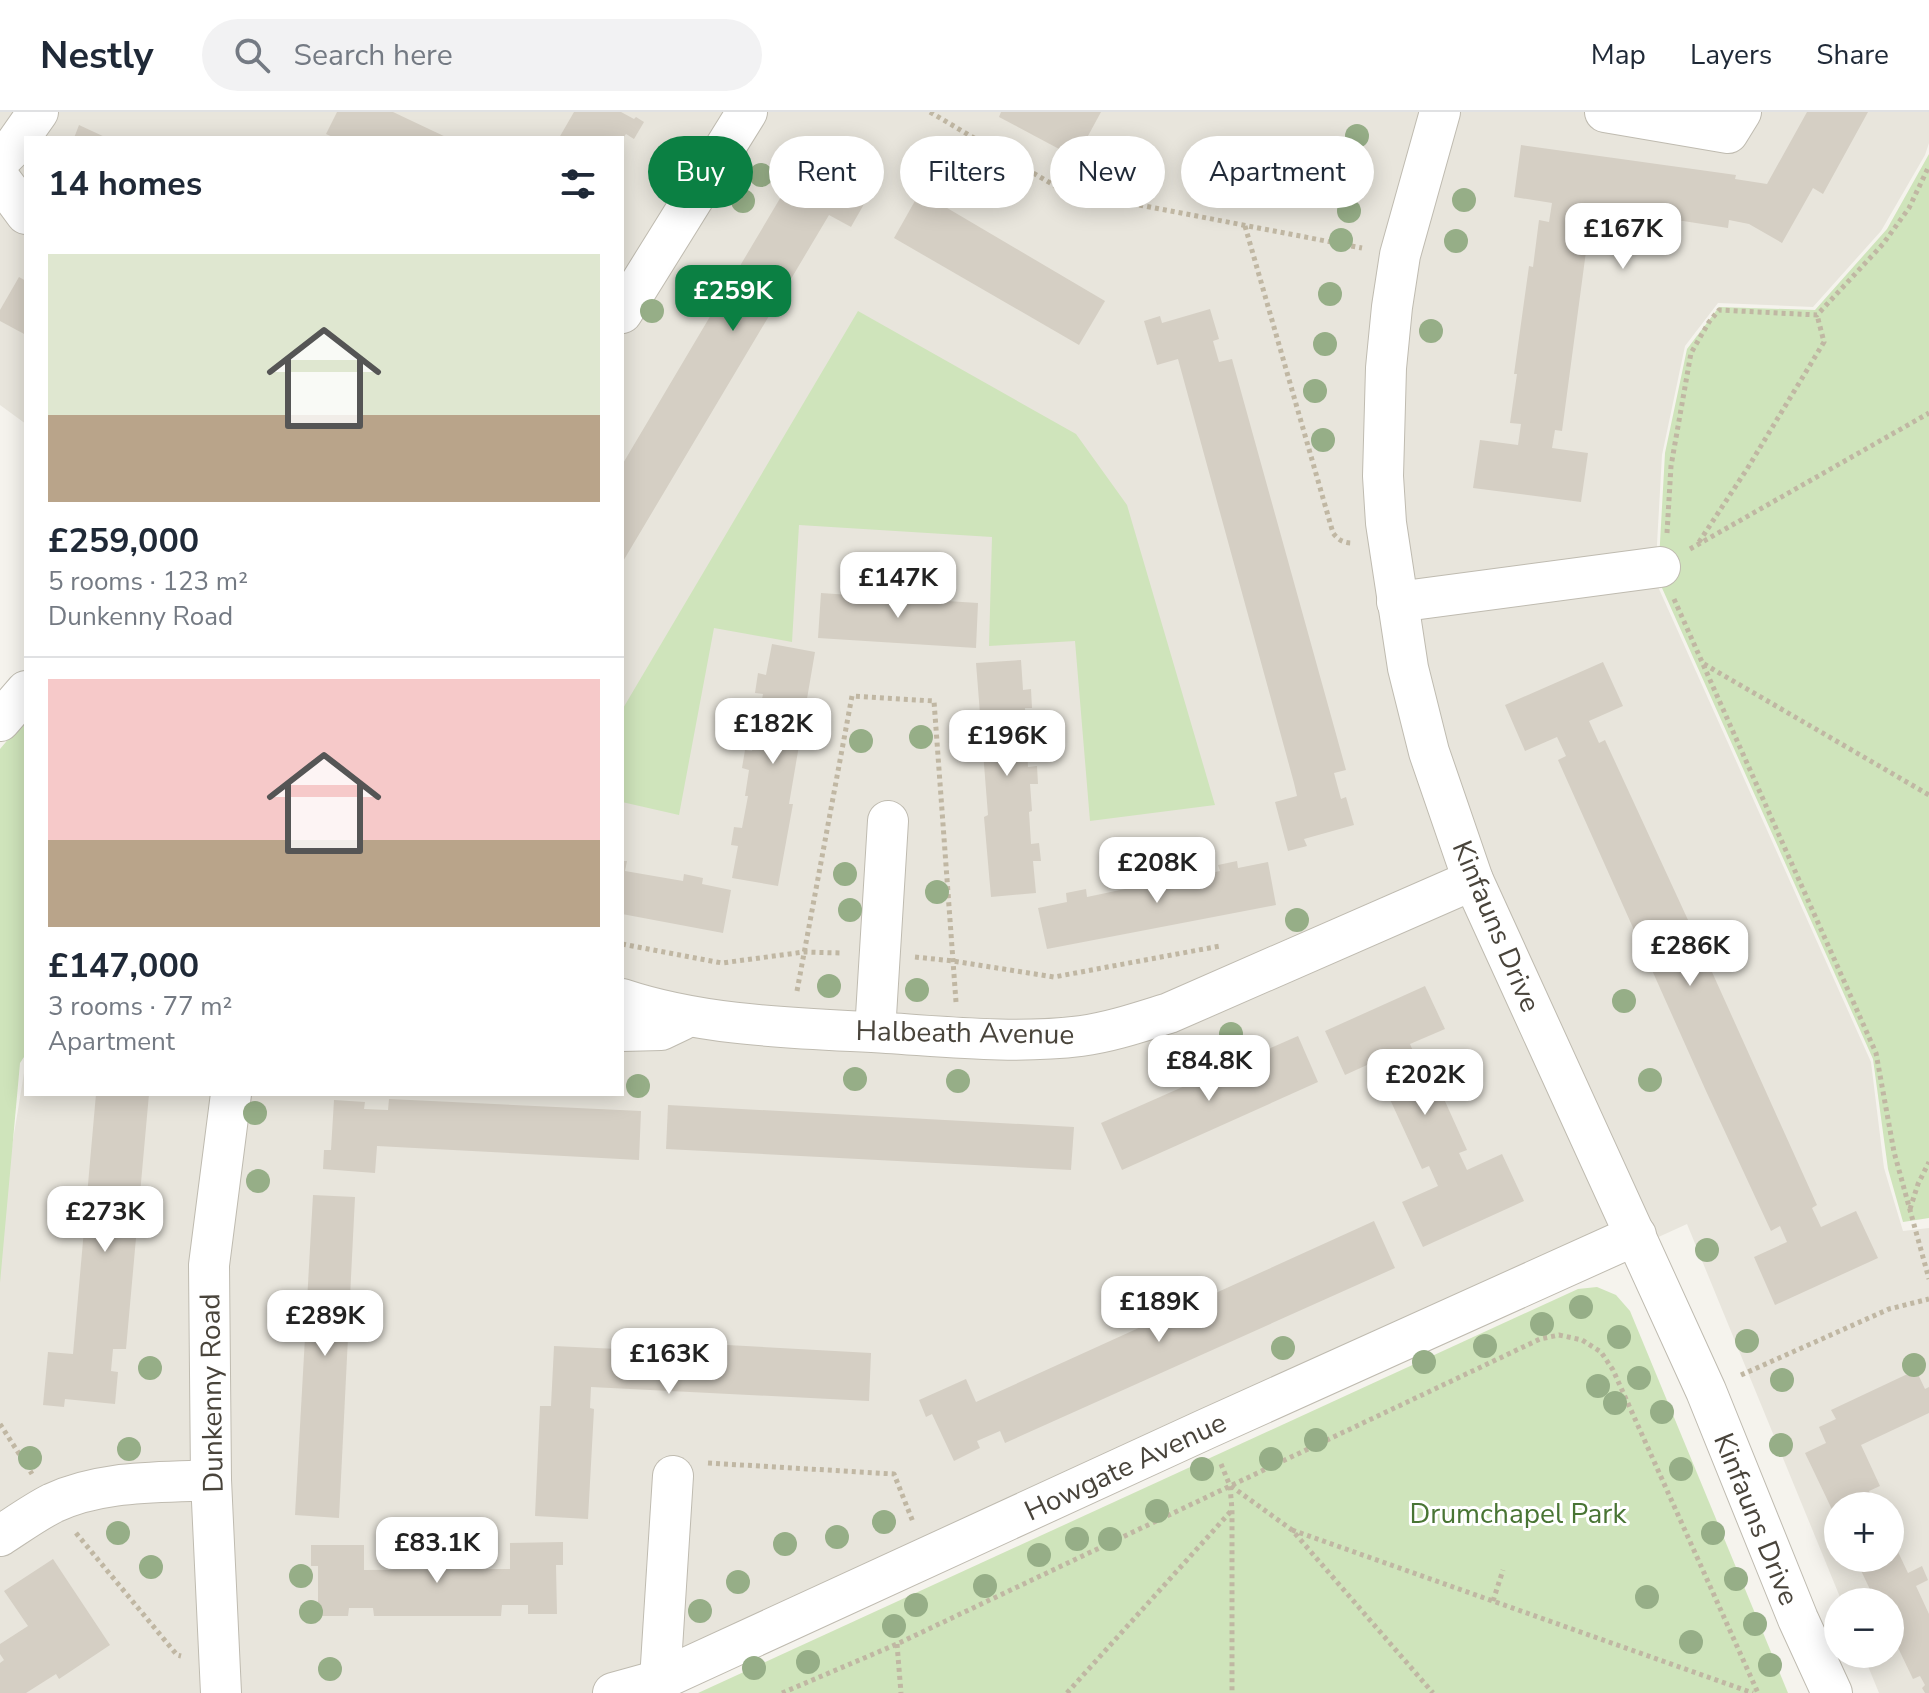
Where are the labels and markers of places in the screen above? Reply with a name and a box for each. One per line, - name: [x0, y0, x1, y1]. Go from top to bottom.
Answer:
- pin: £167K: [1567, 203, 1679, 271]
- pin: £259K: [677, 265, 789, 333]
- pin: £147K: [842, 552, 954, 620]
- pin: £182K: [717, 698, 829, 766]
- pin: £196K: [951, 710, 1063, 778]
- pin: £208K: [1101, 837, 1213, 905]
- pin: £286K: [1634, 920, 1746, 988]
- pin: £84.8K: [1144, 1035, 1274, 1103]
- pin: £202K: [1369, 1049, 1481, 1117]
- pin: £273K: [49, 1186, 161, 1254]
- pin: £189K: [1103, 1276, 1215, 1344]
- pin: £289K: [269, 1290, 381, 1358]
- pin: £163K: [613, 1328, 725, 1396]
- pin: £83.1K: [372, 1517, 502, 1585]

